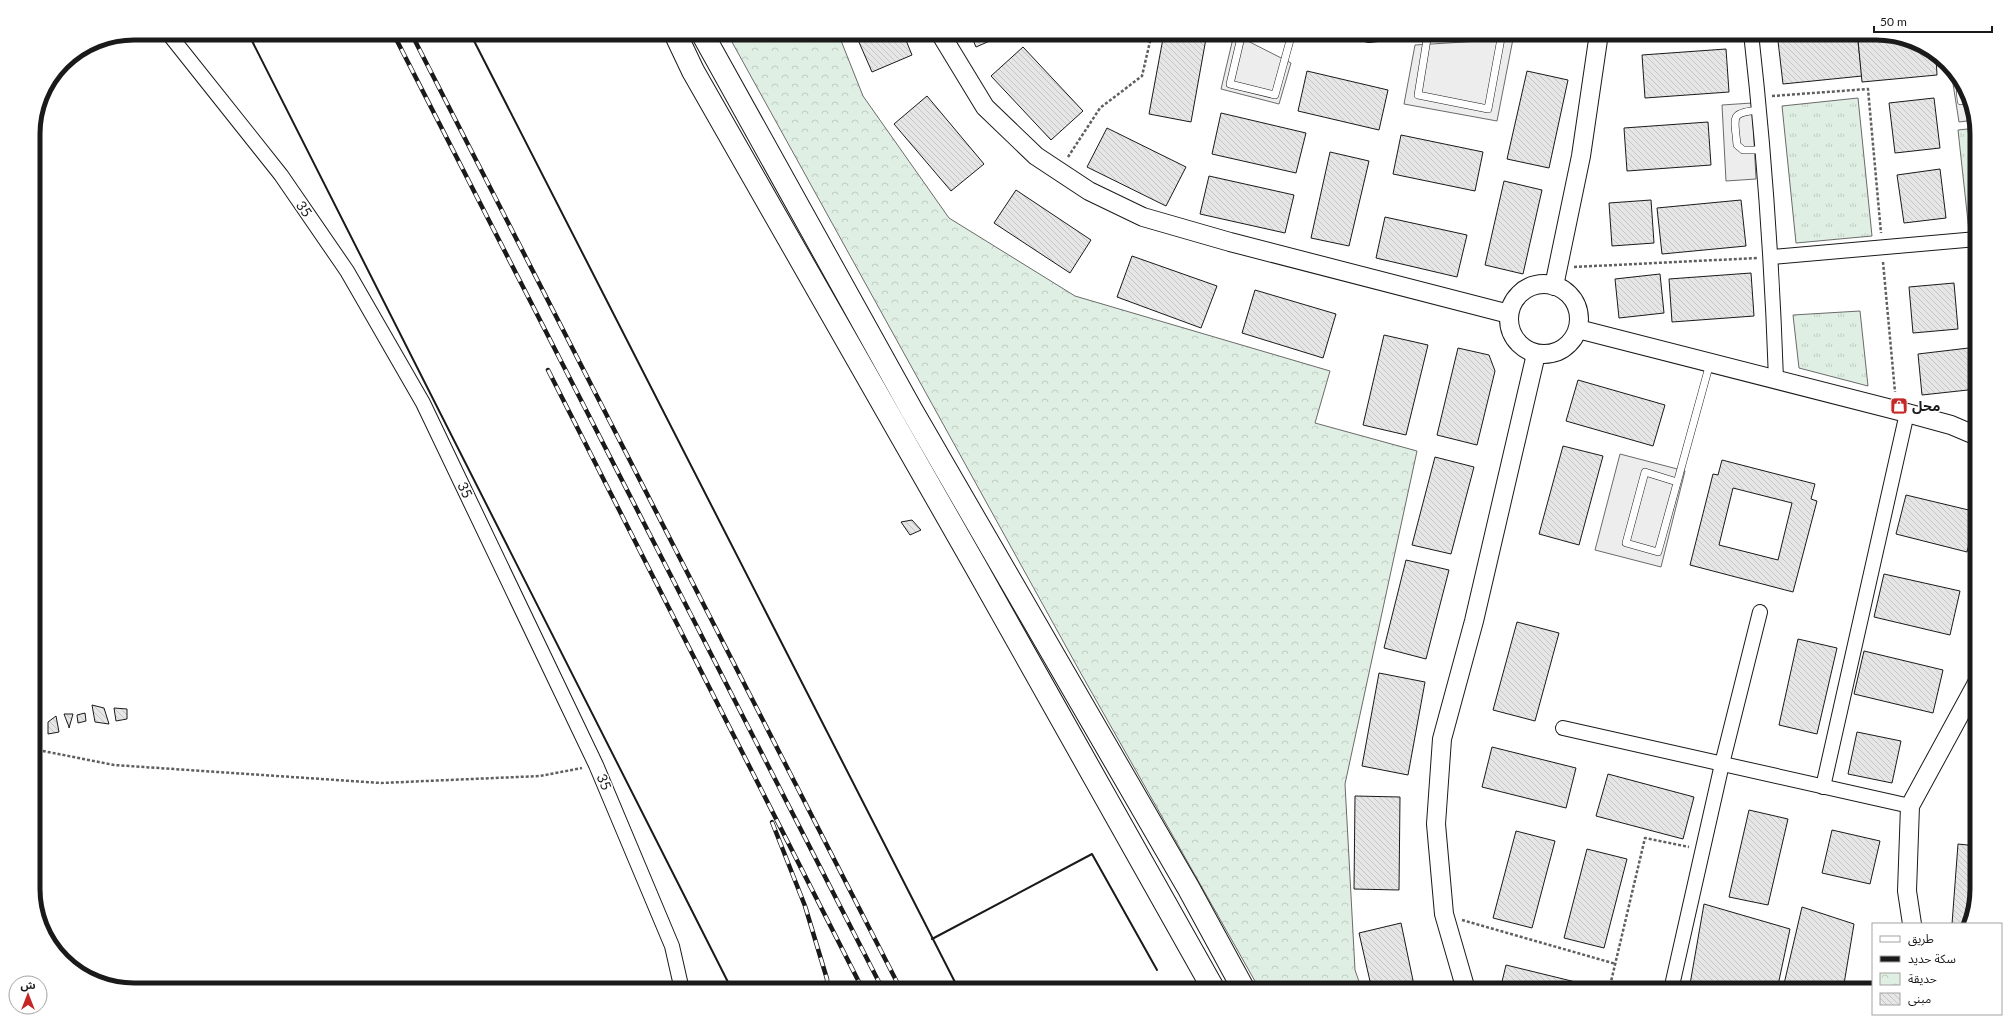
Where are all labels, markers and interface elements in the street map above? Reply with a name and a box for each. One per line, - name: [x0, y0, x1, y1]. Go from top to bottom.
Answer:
- scale bar: [1874, 8, 1992, 34]
- text: 50 m: [1880, 14, 1907, 29]
- street label: 35: [293, 197, 316, 220]
- shop icon: محل: [1889, 396, 1909, 416]
- place label: محل: [1912, 397, 1940, 414]
- street label: 35: [454, 479, 477, 501]
- street label: 35: [593, 771, 615, 793]
- legend: [1872, 923, 2002, 1015]
- text: طريق: [1908, 931, 1934, 947]
- text: سكة حديد: [1908, 951, 1956, 966]
- text: حديقة: [1908, 971, 1937, 986]
- north arrow: [8, 975, 48, 1015]
- text: ش: [20, 978, 36, 992]
- text: مبنى: [1908, 991, 1931, 1006]

